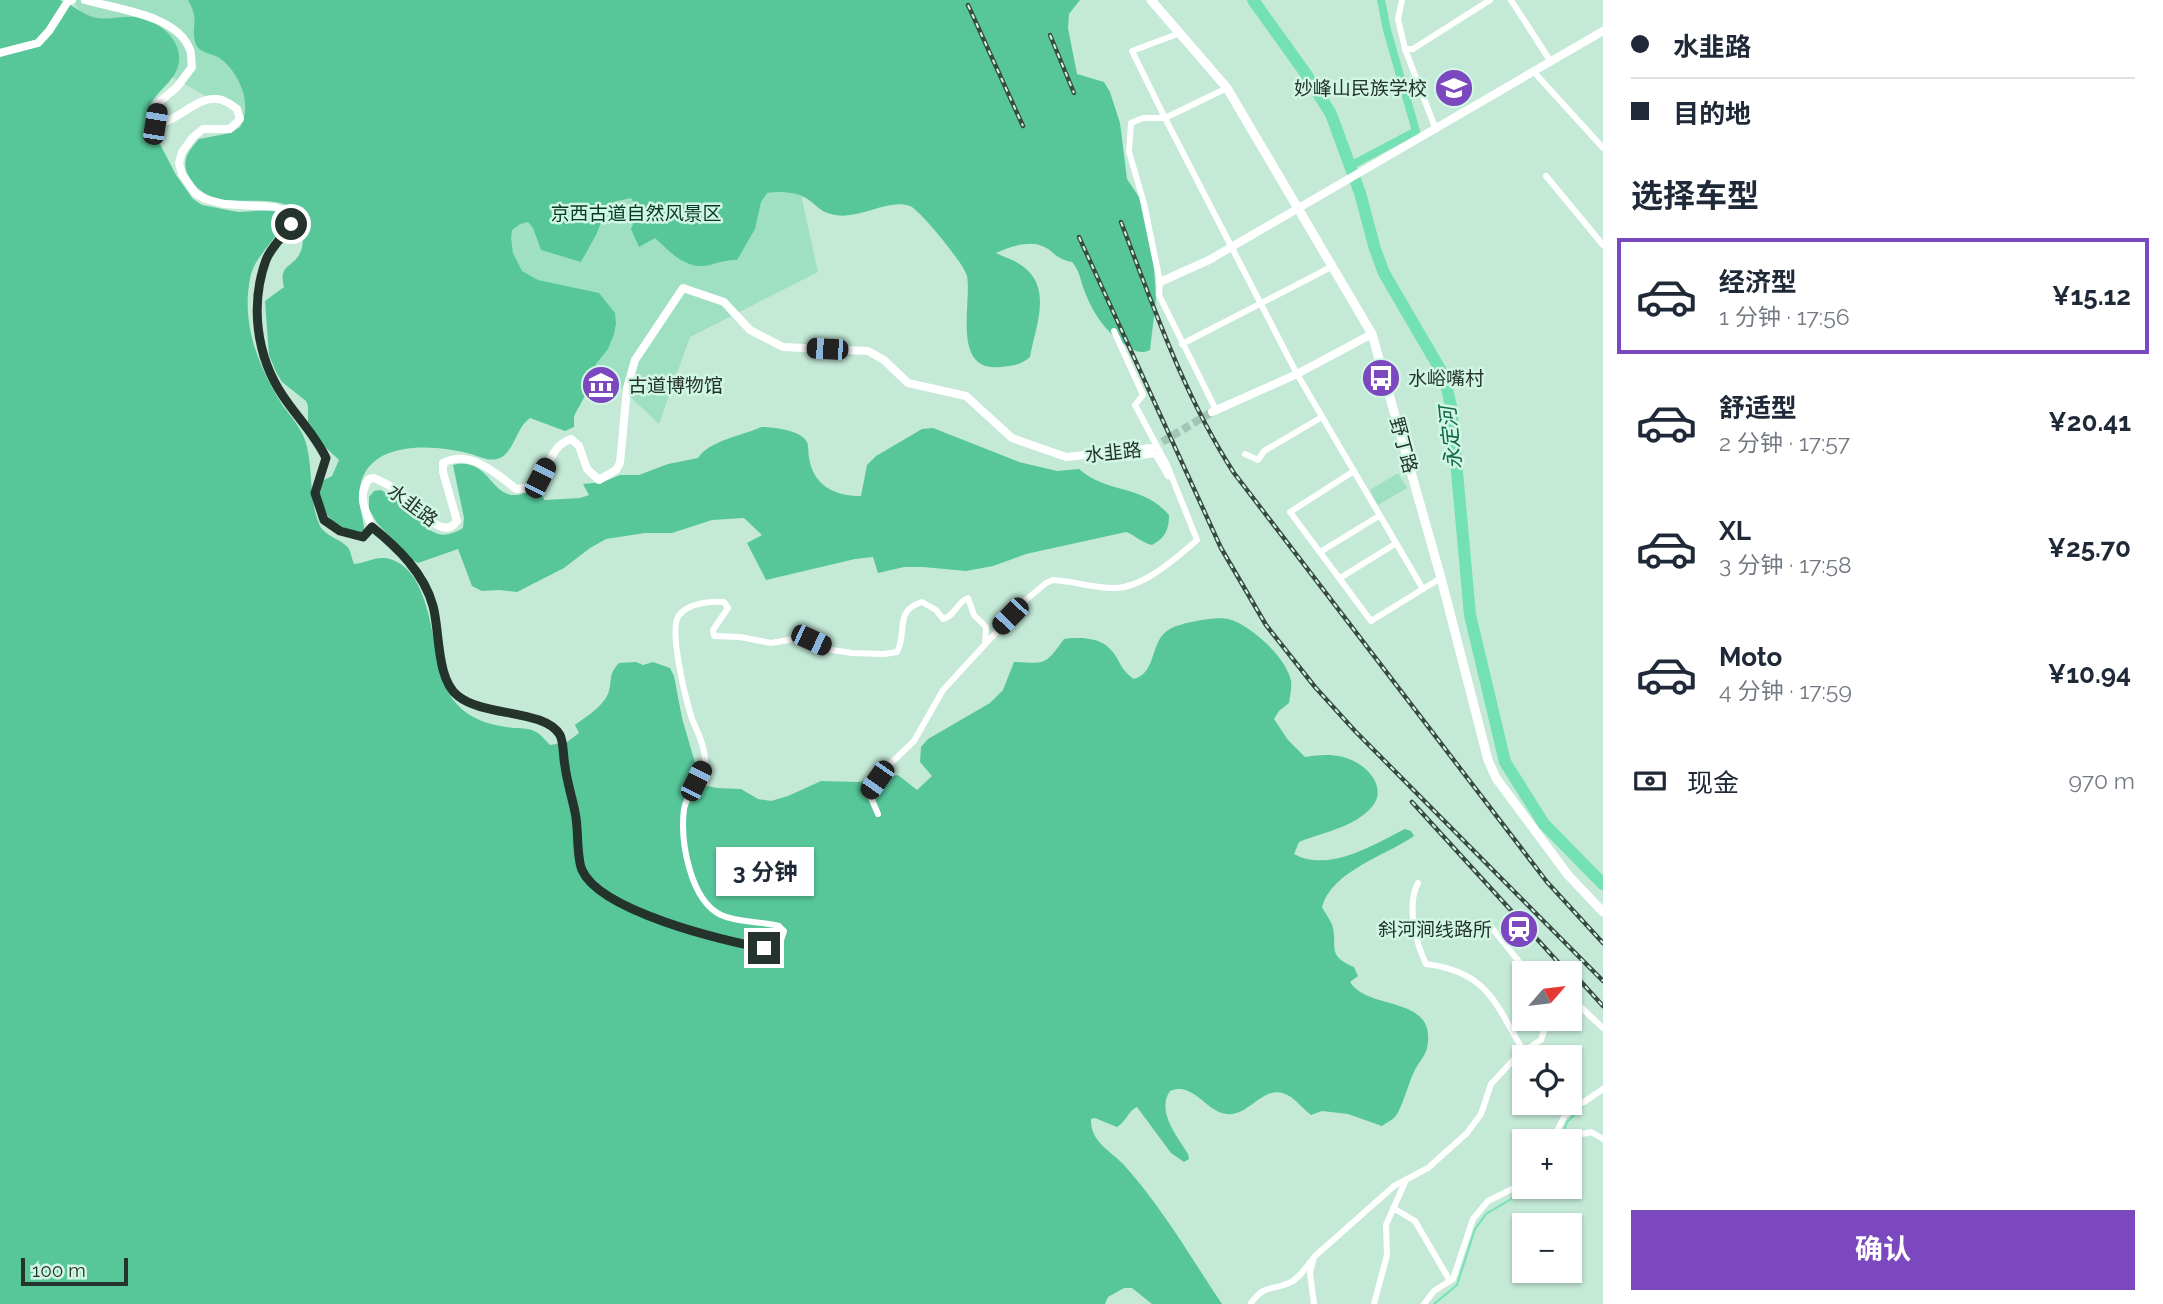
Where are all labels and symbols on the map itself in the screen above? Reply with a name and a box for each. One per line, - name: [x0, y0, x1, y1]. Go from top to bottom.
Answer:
- school or university icon: 妙峰山民族学校: [1433, 67, 1475, 109]
- place label: 妙峰山民族学校: [1294, 77, 1427, 99]
- car: [142, 102, 169, 146]
- park label: 京西古道自然风景区: [550, 202, 722, 224]
- route start: [275, 208, 307, 240]
- car: [806, 337, 849, 361]
- bus stop icon: 水峪嘴村: [1360, 357, 1402, 399]
- museum icon: 古道博物馆: [580, 364, 622, 406]
- place label: 水峪嘴村: [1408, 367, 1484, 389]
- place label: 古道博物馆: [628, 374, 723, 396]
- water label: 永定河: [1434, 401, 1466, 471]
- street label: 野丁路: [1386, 415, 1422, 475]
- street label: 水韭路: [1083, 438, 1143, 466]
- car: [522, 455, 559, 501]
- street label: 水韭路: [384, 479, 442, 531]
- car: [988, 594, 1033, 638]
- car: [788, 622, 835, 658]
- car: [857, 757, 898, 803]
- car: [678, 758, 715, 804]
- callout: 3 分钟: [715, 846, 813, 895]
- station icon: 斜河涧线路所: [1498, 908, 1540, 950]
- place label: 斜河涧线路所: [1378, 918, 1492, 940]
- route end: [748, 932, 780, 964]
- north arrow: [1512, 961, 1582, 1031]
- scale bar: [21, 1255, 128, 1287]

